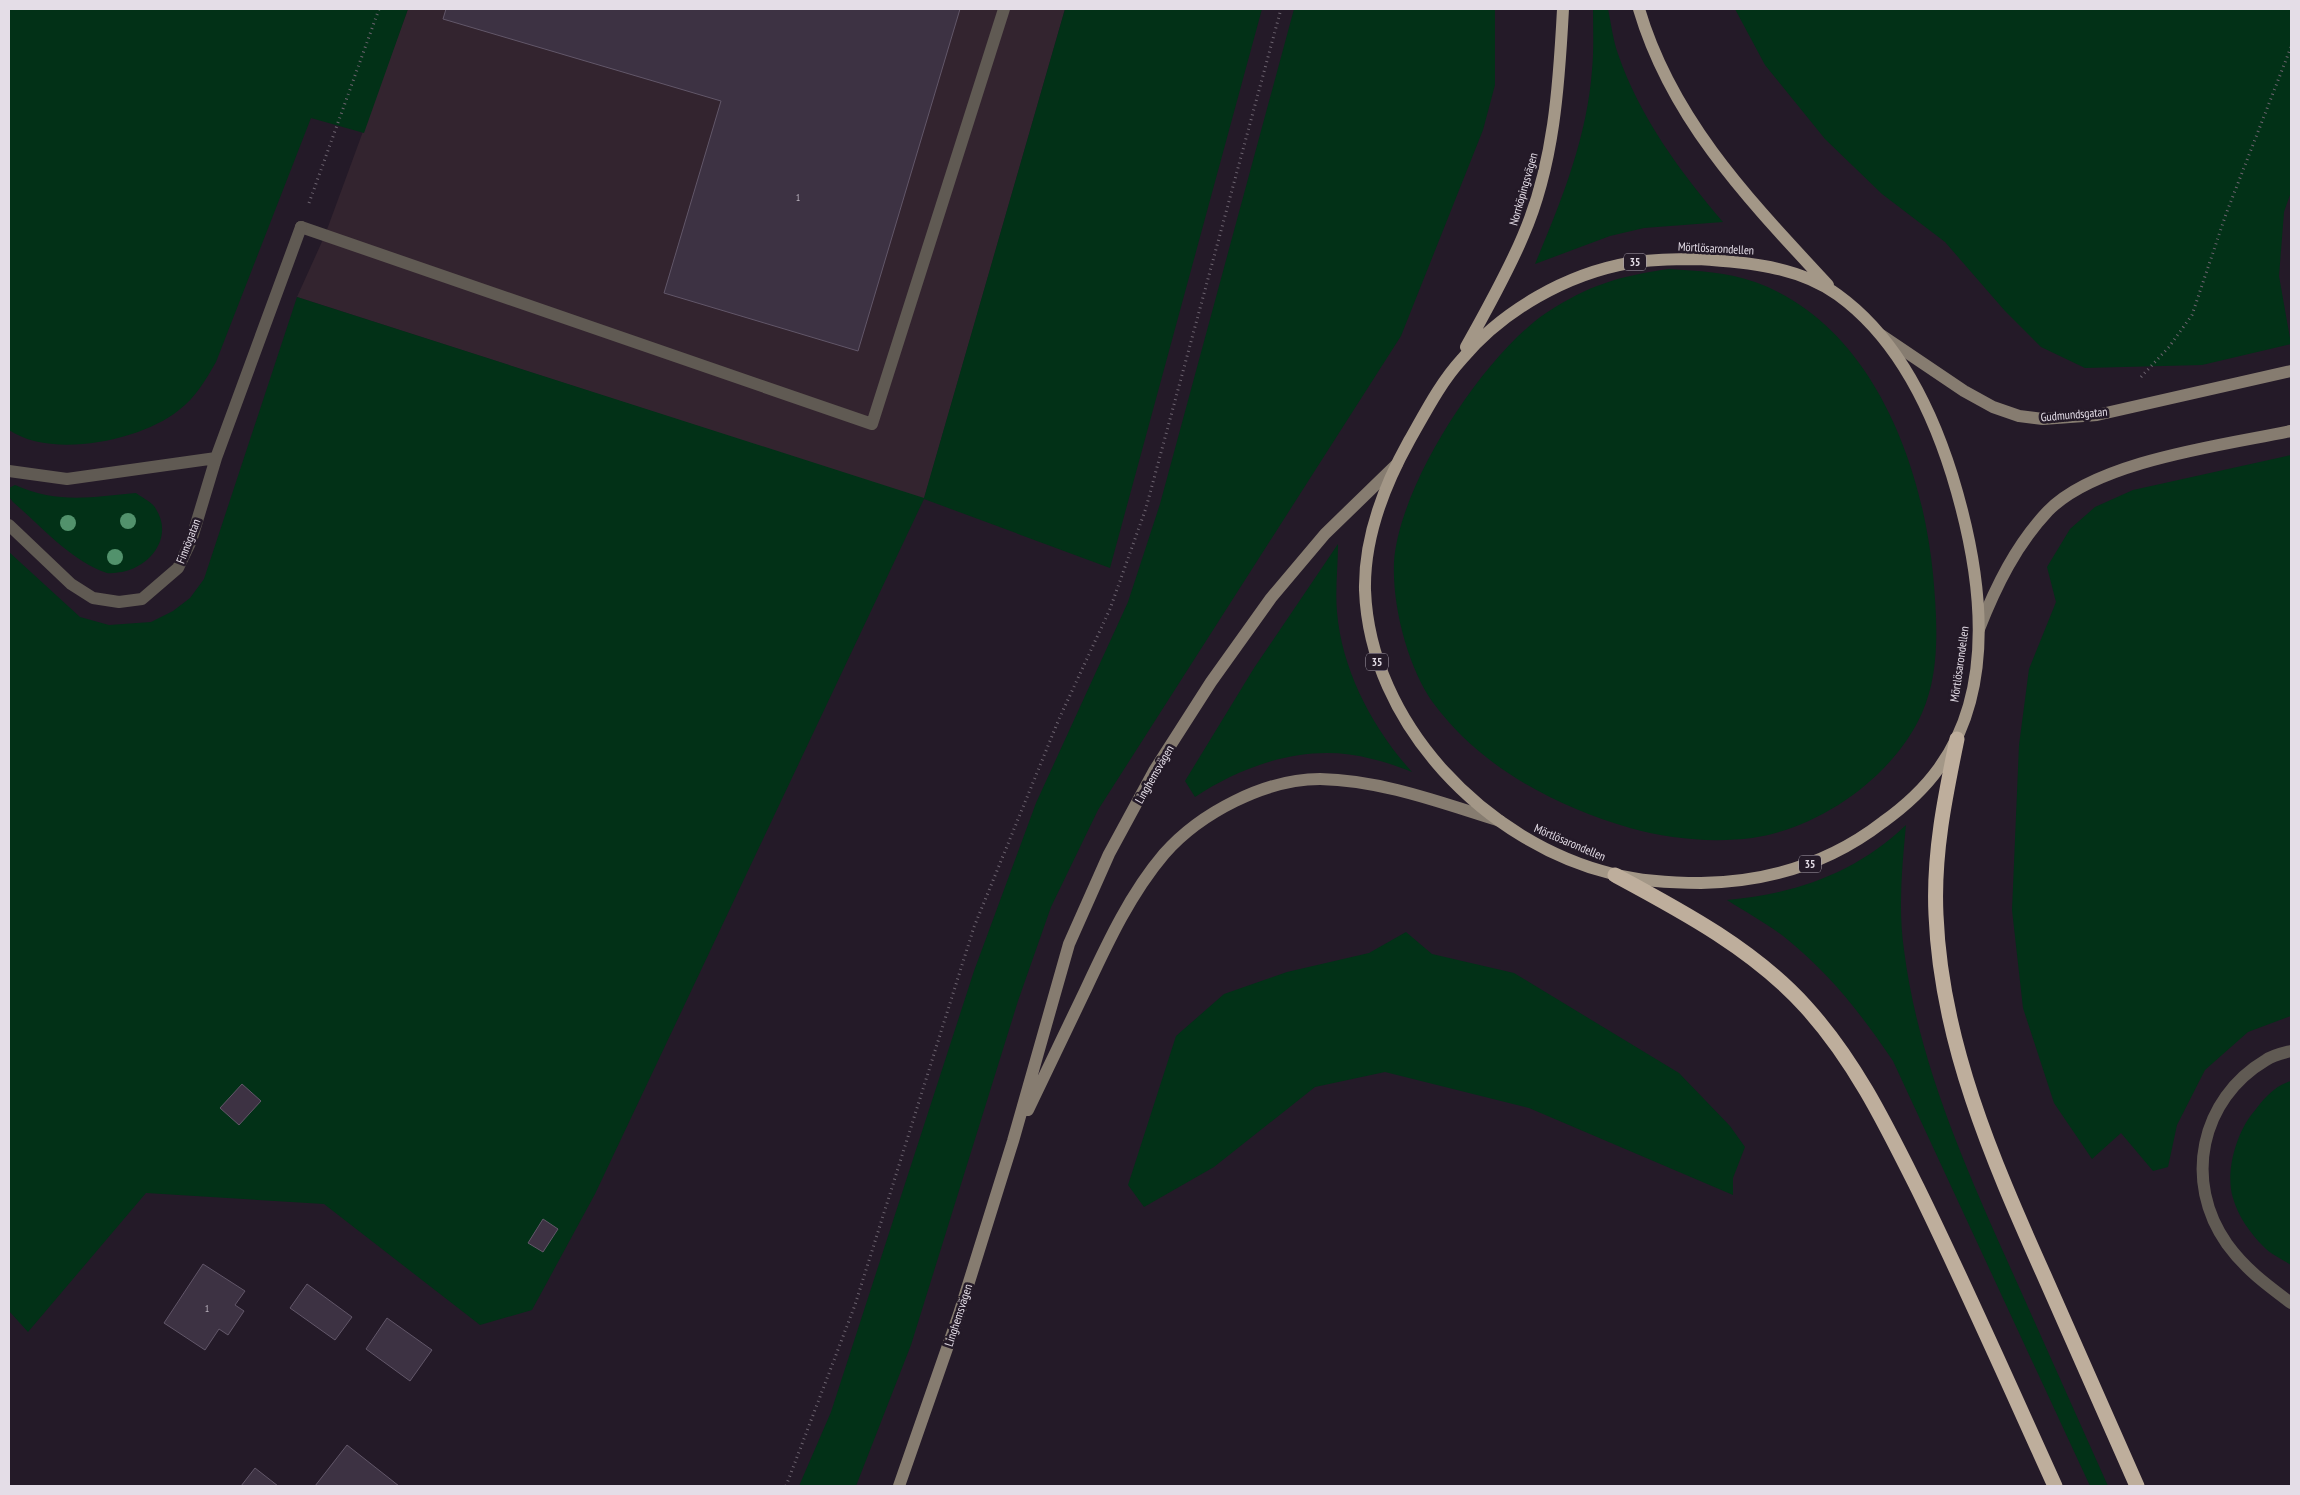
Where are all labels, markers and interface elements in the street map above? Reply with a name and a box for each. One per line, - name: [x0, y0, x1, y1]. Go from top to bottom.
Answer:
- street label: Norrköpingsvägen: [1505, 151, 1541, 227]
- house number: 1: [796, 191, 800, 204]
- street label: Mörtlösarondellen: [1678, 239, 1754, 257]
- road number: 35: [1624, 253, 1646, 270]
- street label: Gudmundsgatan: [2040, 404, 2108, 424]
- street label: Finnögatan: [173, 517, 203, 565]
- street label: Mörtlösarondellen: [1946, 625, 1972, 703]
- road number: 35: [1366, 654, 1388, 670]
- street label: Linghemsvägen: [1131, 742, 1177, 806]
- street label: Mörtlösarondellen: [1532, 820, 1608, 864]
- road number: 35: [1799, 856, 1821, 872]
- street label: Linghemsvägen: [941, 1282, 975, 1348]
- house number: 1: [205, 1302, 209, 1315]

